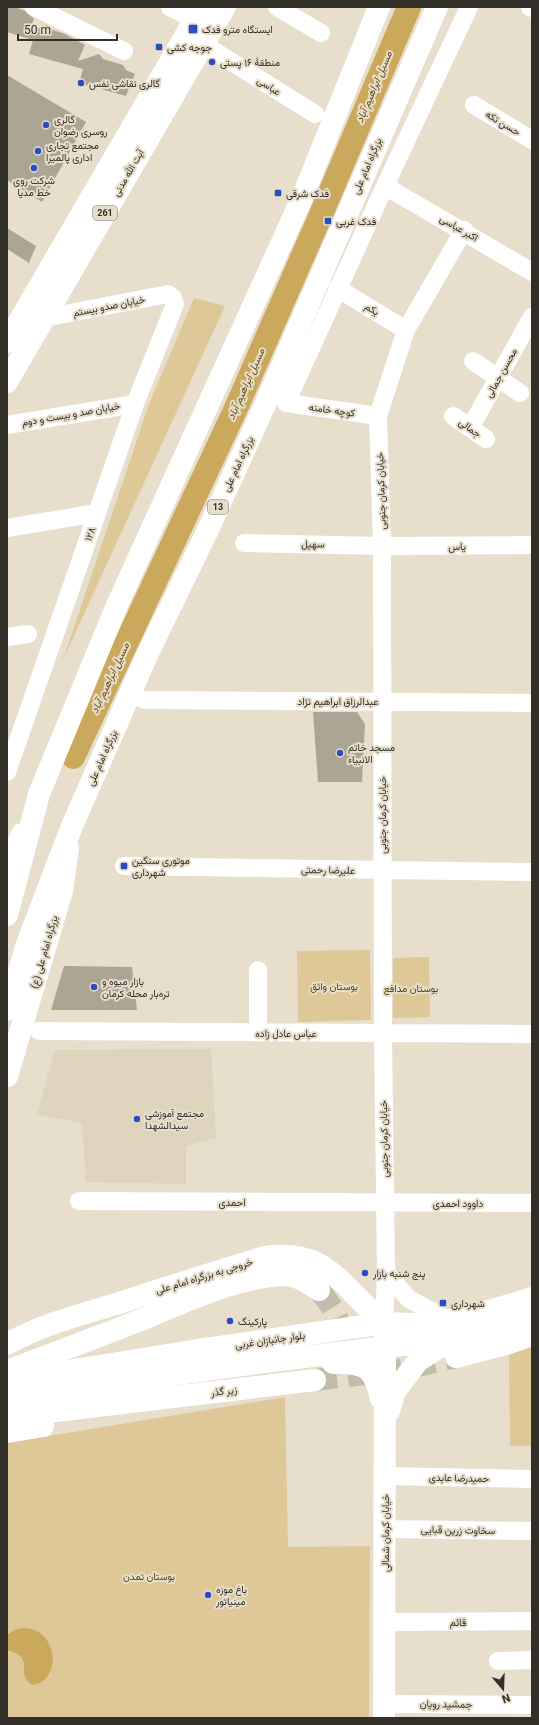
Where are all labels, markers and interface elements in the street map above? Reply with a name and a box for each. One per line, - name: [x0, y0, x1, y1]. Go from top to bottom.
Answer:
- scale bar: [18, 16, 117, 42]
- text: 50 m: [24, 23, 51, 37]
- marker: ایستگاه مترو فدک: [187, 23, 199, 35]
- place label: ایستگاه مترو فدک: [202, 24, 273, 36]
- marker: جوجه کشی: [154, 42, 164, 52]
- place label: جوجه کشی: [167, 42, 212, 54]
- water label: مسیل ابراهیم آباد: [353, 49, 396, 125]
- marker: منطقهٔ ۱۶ پستی: [207, 57, 217, 67]
- place label: منطقهٔ ۱۶ پستی: [220, 57, 280, 70]
- street label: عباسی: [255, 75, 283, 98]
- marker: گالری نقاشی نفس: [76, 78, 86, 88]
- place label: گالری نقاشی نفس: [89, 78, 160, 90]
- street label: حسن تکه: [483, 108, 523, 139]
- place label: گالری روسری رضوان: [54, 114, 108, 138]
- marker: گالری روسری رضوان: [41, 120, 51, 130]
- street label: بزرگراه امام علی: [350, 136, 385, 196]
- place label: مجتمع تجاری اداری پالمیرا: [46, 140, 99, 165]
- marker: مجتمع تجاری اداری پالمیرا: [33, 146, 43, 156]
- street label: آیت الله مدنی: [110, 147, 147, 199]
- marker: شرکت روی خط مدیا: [29, 163, 39, 173]
- place label: شرکت روی خط مدیا: [13, 175, 55, 199]
- marker: فدک شرقی: [273, 188, 283, 198]
- place label: فدک شرقی: [286, 188, 330, 200]
- road number: 261: [93, 206, 117, 220]
- street label: اکبر عباسی: [437, 213, 480, 244]
- marker: فدک غربی: [323, 216, 333, 226]
- place label: فدک غربی: [336, 216, 377, 228]
- street label: خیابان صدو بیستم: [72, 294, 147, 319]
- street label: یکم: [362, 301, 381, 318]
- water label: مسیل ابراهیم آباد: [224, 346, 268, 422]
- street label: محسن جمالی: [483, 346, 520, 400]
- street label: خیابان صد و بیست و دوم: [21, 400, 122, 429]
- street label: کوچه خامنه: [308, 401, 356, 421]
- street label: جمالی: [456, 416, 483, 440]
- street label: بزرگراه امام علی: [220, 435, 257, 494]
- street label: خیابان کرمان جنوبی: [374, 452, 389, 530]
- road number: 13: [208, 500, 228, 514]
- street label: ۱۲۸: [83, 525, 98, 542]
- street label: سهیل: [301, 538, 325, 551]
- street label: یاس: [448, 541, 466, 553]
- water label: مسیل ابراهیم آباد: [88, 640, 133, 716]
- street label: عبدالرزاق ابراهیم نژاد: [298, 696, 378, 708]
- street label: بزرگراه امام علی: [85, 728, 120, 788]
- place label: مسجد خاتم الانبیاء: [348, 742, 395, 766]
- marker: مسجد خاتم الانبیاء: [335, 748, 345, 758]
- street label: خیابان کرمان جنوبی: [377, 776, 389, 854]
- place label: موتوری سنگین شهرداری: [132, 855, 190, 879]
- marker: موتوری سنگین شهرداری: [119, 861, 129, 871]
- street label: علیرضا رحمتی: [301, 864, 355, 877]
- street label: بزرگراه امام علی (ع): [28, 914, 61, 990]
- place label: بازار میوه و تره‌بار محله کرمان: [102, 976, 170, 1000]
- park label: بوستان واثق: [310, 981, 358, 993]
- marker: بازار میوه و تره‌بار محله کرمان: [89, 982, 99, 992]
- park label: بوستان مدافع: [384, 983, 438, 995]
- street label: عباس عادل زاده: [255, 1028, 317, 1040]
- street label: خیابان کرمان جنوبی: [378, 1100, 391, 1178]
- place label: مجتمع آموزشی سیدالشهدا: [145, 1108, 204, 1132]
- marker: مجتمع آموزشی سیدالشهدا: [132, 1114, 142, 1124]
- street label: احمدی: [218, 1197, 246, 1209]
- street label: داوود احمدی: [433, 1198, 483, 1210]
- street label: خروجی به بزرگراه امام علی: [154, 1256, 254, 1297]
- marker: پنج شنبه بازار: [360, 1268, 370, 1278]
- place label: پنج شنبه بازار: [372, 1268, 425, 1281]
- marker: شهرداری: [438, 1298, 448, 1308]
- place label: شهرداری: [451, 1298, 485, 1310]
- marker: پارکینگ: [225, 1316, 235, 1326]
- place label: پارکینگ: [238, 1316, 267, 1329]
- street label: بلوار جانبازان غربی: [234, 1330, 306, 1351]
- street label: زیر گذر: [209, 1384, 238, 1399]
- street label: حمیدرضا عابدی: [429, 1472, 490, 1485]
- street label: خیابان کرمان شمالی: [380, 1494, 392, 1572]
- street label: سخاوت زرین قبایی: [421, 1524, 495, 1537]
- park label: بوستان تمدن: [123, 1571, 175, 1583]
- place label: باغ موزه مینیاتور: [215, 1584, 247, 1608]
- marker: باغ موزه مینیاتور: [203, 1590, 213, 1600]
- street label: قائم: [450, 1617, 467, 1629]
- north arrow: [483, 1669, 523, 1709]
- text: N: [500, 1691, 512, 1705]
- street label: جمشید رویان: [420, 1698, 473, 1711]

